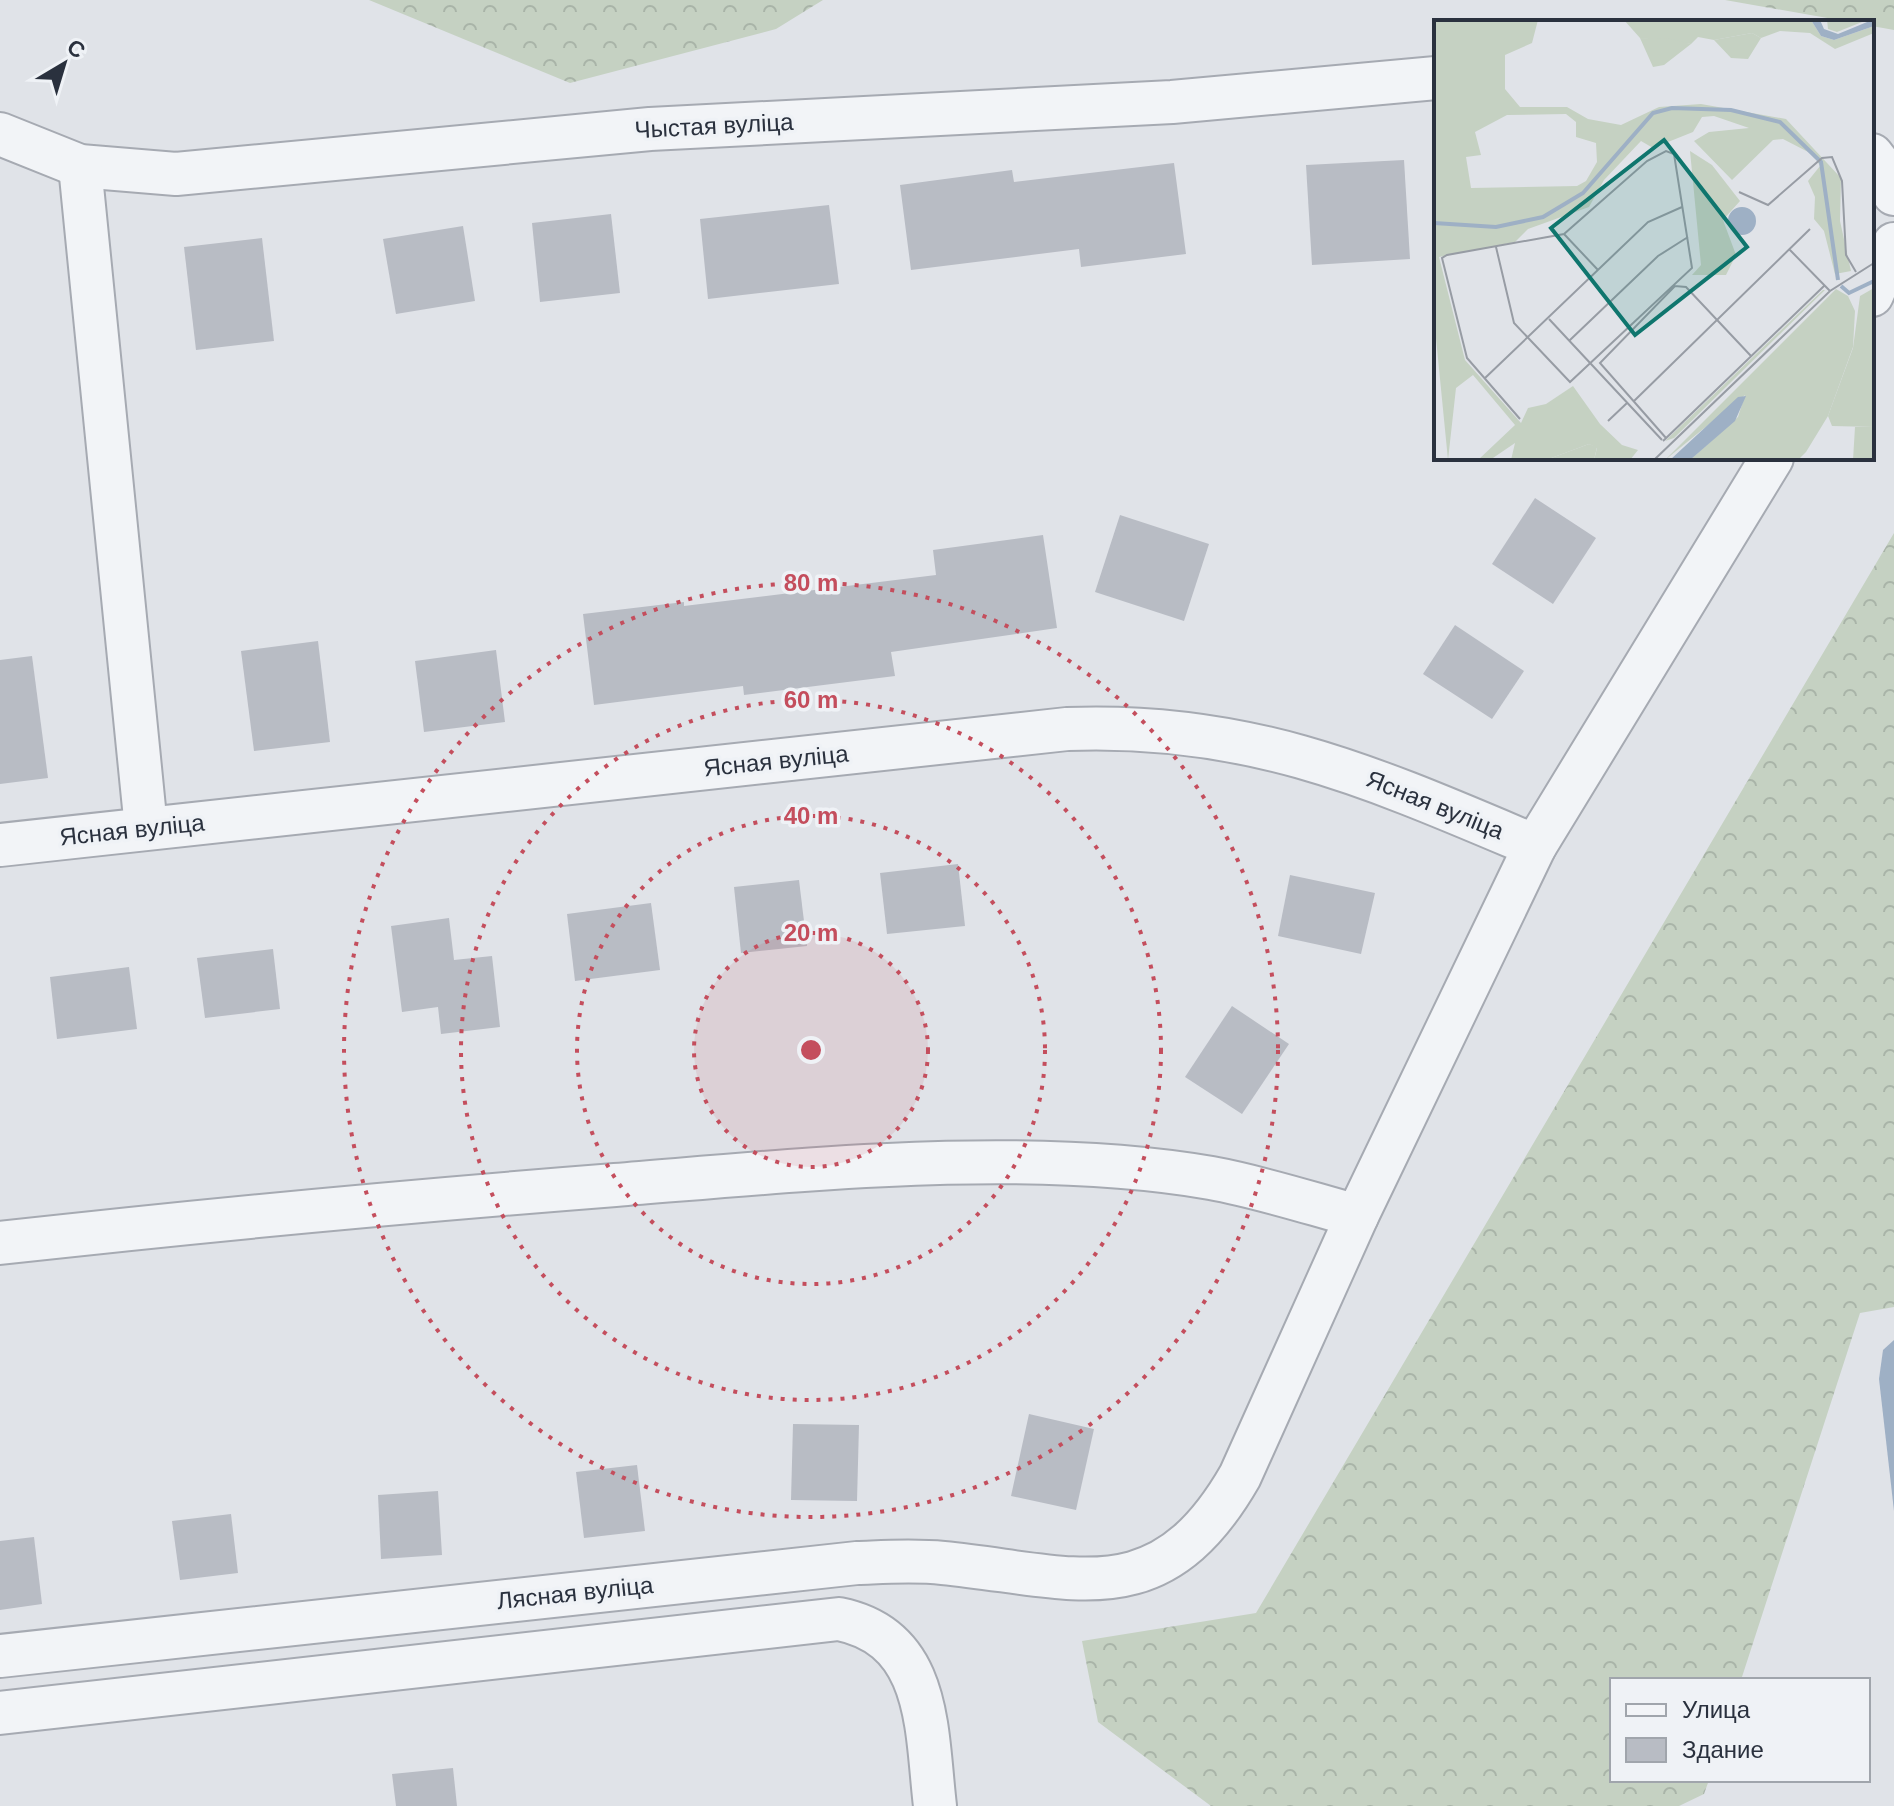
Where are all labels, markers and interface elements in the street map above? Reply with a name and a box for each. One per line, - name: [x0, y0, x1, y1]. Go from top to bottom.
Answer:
- inset map: [1434, 20, 1874, 460]
- north arrow: [24, 24, 104, 104]
- text: С: [62, 34, 90, 63]
- street label: Чыстая вуліца: [634, 108, 795, 143]
- text: 80 m: [784, 569, 838, 596]
- text: 60 m: [784, 686, 838, 713]
- street label: Ясная вуліца: [702, 739, 850, 782]
- street label: Ясная вуліца: [1363, 765, 1508, 845]
- text: 40 m: [784, 802, 838, 829]
- street label: Ясная вуліца: [58, 808, 206, 851]
- text: 20 m: [784, 919, 838, 946]
- centre of rings: [797, 1036, 825, 1064]
- street label: Лясная вуліца: [495, 1571, 655, 1614]
- legend: [1610, 1678, 1870, 1782]
- text: Улица: [1682, 1696, 1751, 1723]
- text: Здание: [1682, 1736, 1764, 1763]

